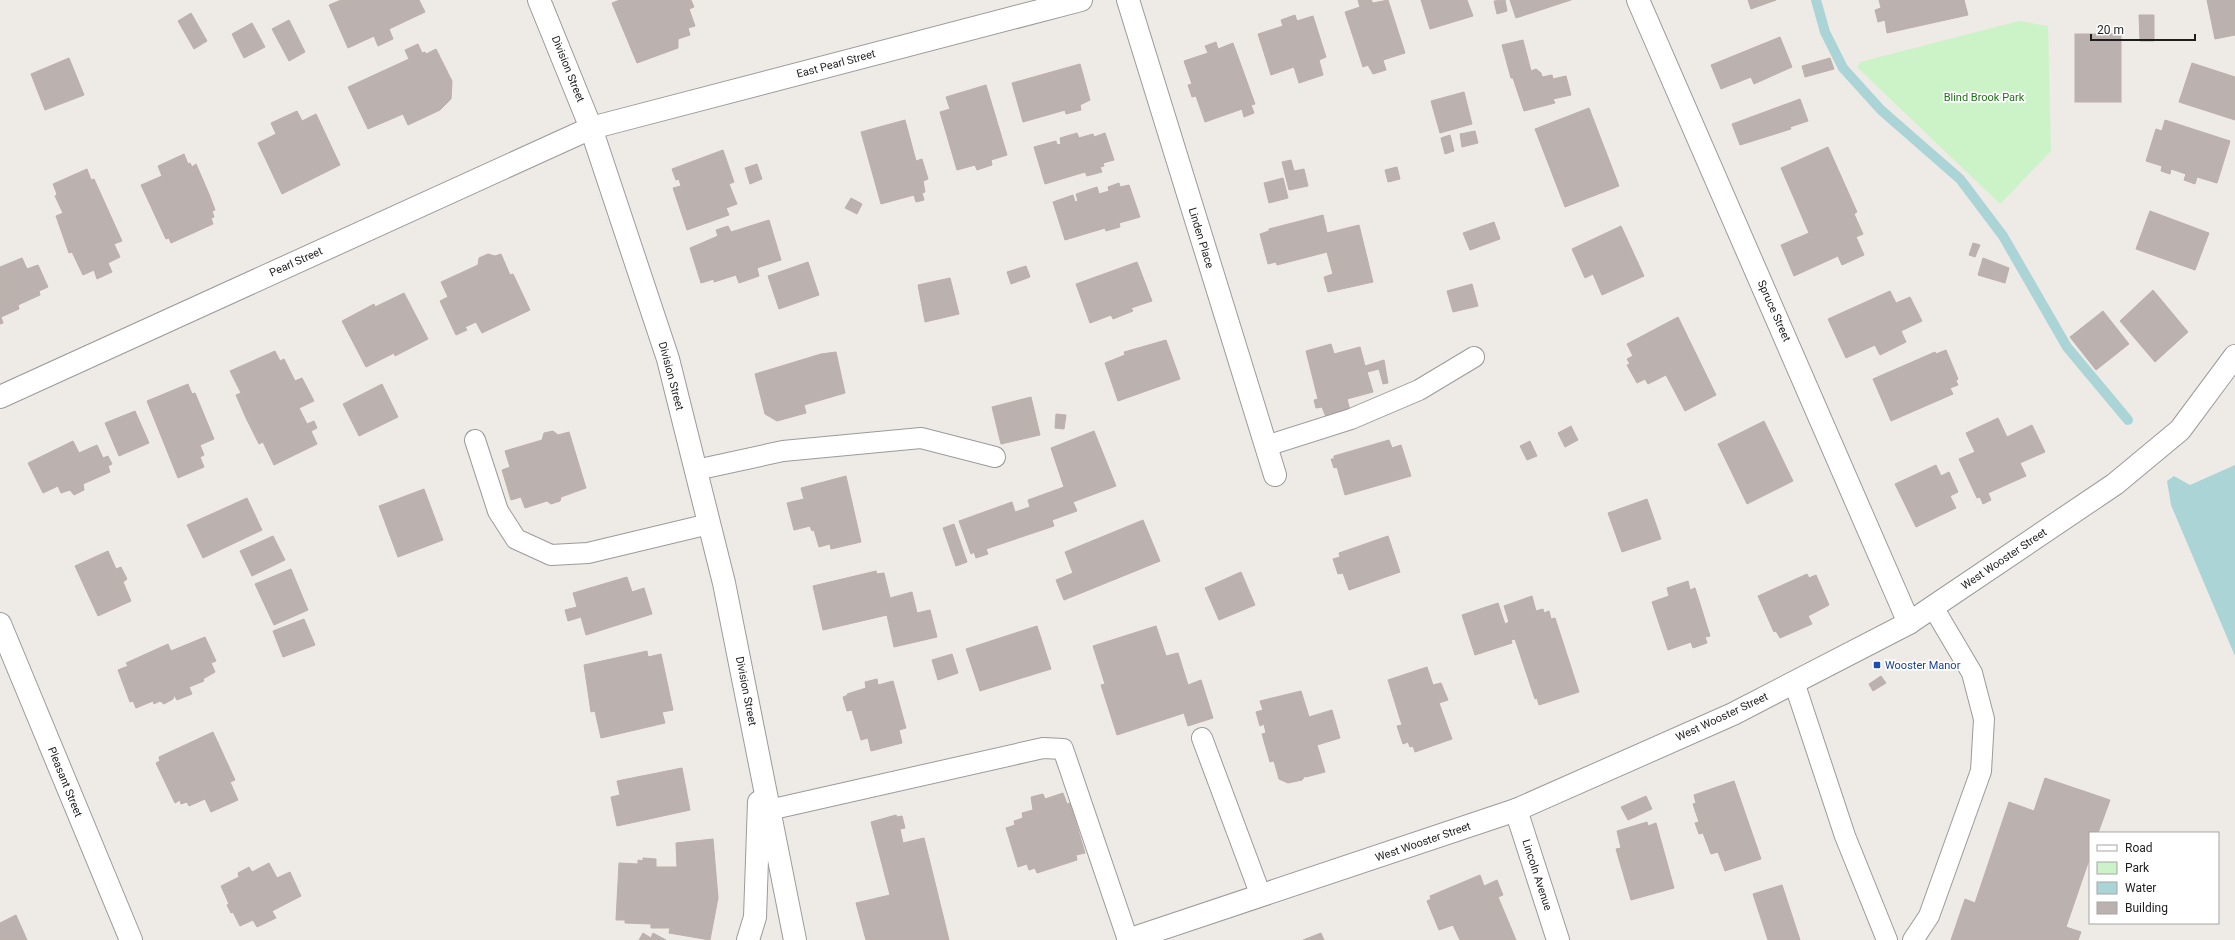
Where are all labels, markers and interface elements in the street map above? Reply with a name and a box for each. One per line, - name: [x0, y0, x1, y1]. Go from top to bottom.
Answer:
- scale bar: [2091, 16, 2195, 42]
- text: 20 m: [2097, 23, 2124, 37]
- street label: Division Street: [549, 34, 587, 104]
- street label: East Pearl Street: [795, 47, 877, 81]
- park label: Blind Brook Park: [1944, 91, 2025, 104]
- street label: Linden Place: [1186, 206, 1216, 270]
- street label: Pearl Street: [267, 244, 325, 279]
- street label: Spruce Street: [1755, 278, 1793, 344]
- street label: Division Street: [656, 340, 686, 412]
- street label: West Wooster Street: [1959, 525, 2049, 592]
- street label: Division Street: [733, 655, 759, 727]
- place label: Wooster Manor: [1885, 659, 1961, 672]
- marker: Wooster Manor: [1872, 660, 1882, 670]
- street label: West Wooster Street: [1674, 690, 1770, 744]
- street label: Pleasant Street: [45, 745, 85, 819]
- street label: West Wooster Street: [1374, 819, 1473, 864]
- legend: [2089, 832, 2219, 924]
- street label: Lincoln Avenue: [1519, 838, 1555, 912]
- text: Road: [2125, 841, 2153, 855]
- text: Park: [2125, 861, 2150, 875]
- text: Water: [2125, 881, 2156, 895]
- text: Building: [2125, 901, 2168, 915]

